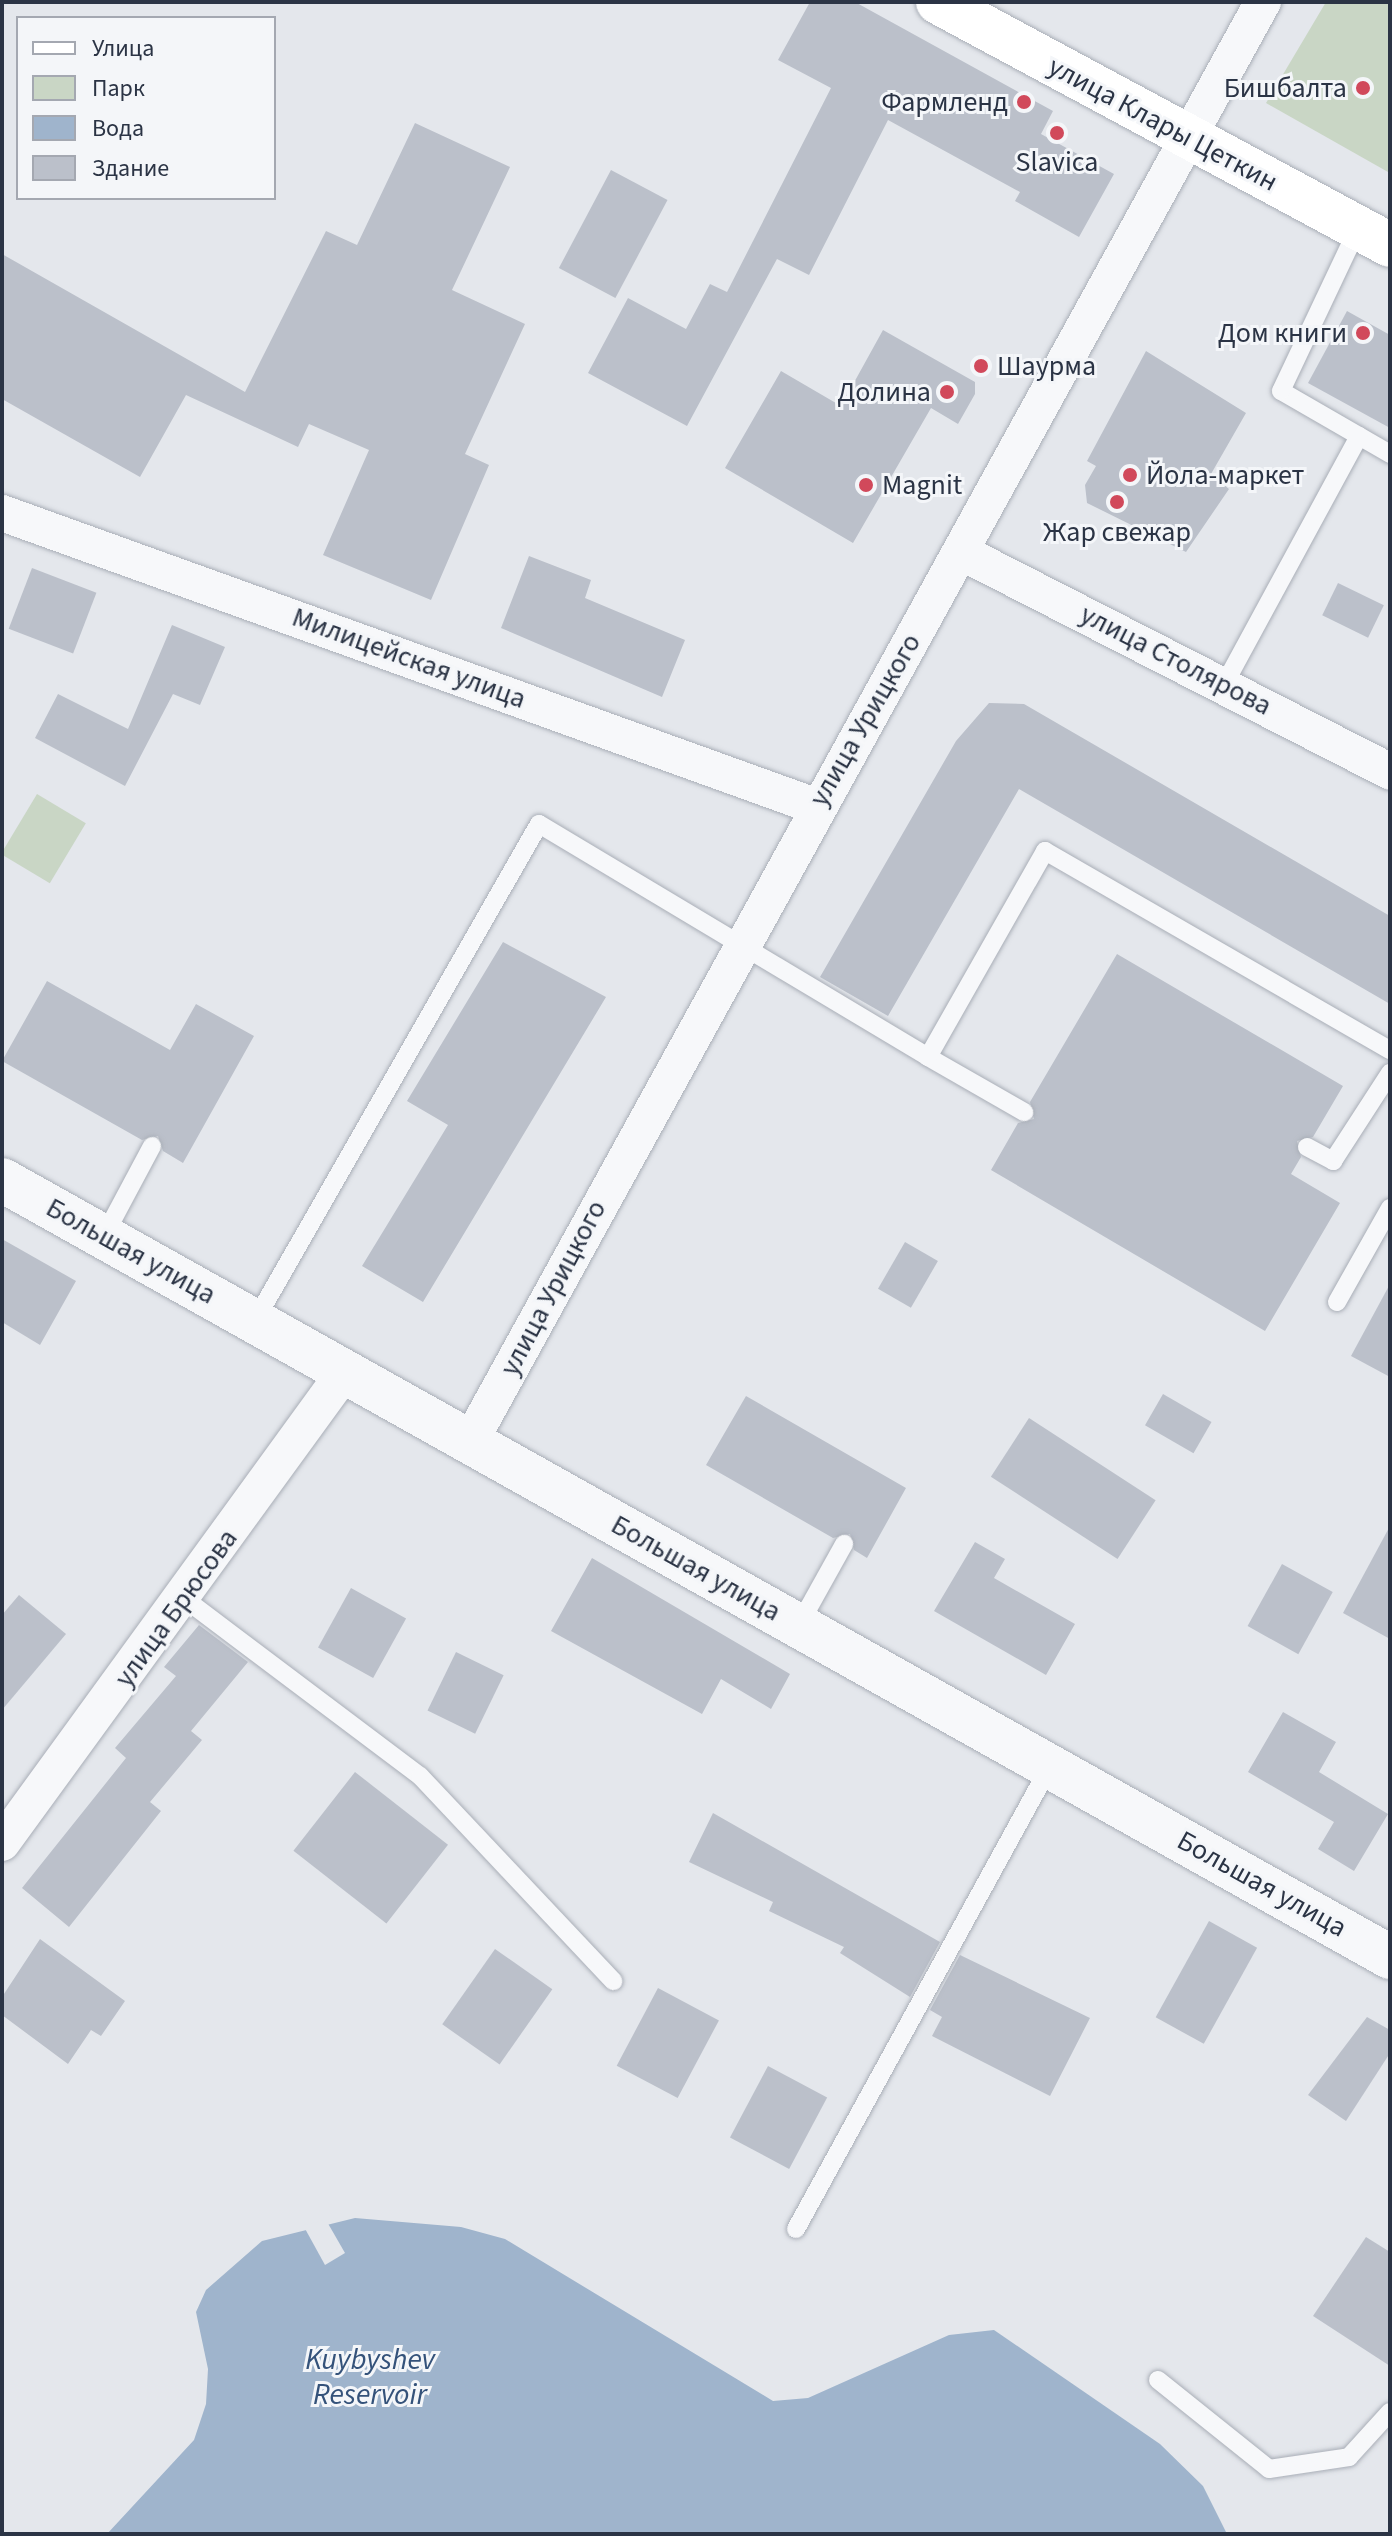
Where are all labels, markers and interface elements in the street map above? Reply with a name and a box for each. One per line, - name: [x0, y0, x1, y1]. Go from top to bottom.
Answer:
- legend: [16, 16, 276, 200]
- text: Улица: [92, 31, 154, 66]
- street label: улица Клары Цеткин: [1043, 49, 1283, 199]
- text: Парк: [92, 71, 145, 106]
- place label: Бишбалта: [1224, 71, 1347, 105]
- marker: Бишбалта: [1354, 79, 1372, 97]
- place label: Фармленд: [881, 85, 1008, 119]
- marker: Фармленд: [1015, 93, 1033, 111]
- text: Вода: [92, 111, 144, 146]
- marker: Slavica: [1048, 124, 1066, 142]
- place label: Slavica: [1016, 145, 1098, 179]
- text: Здание: [92, 151, 169, 186]
- place label: Дом книги: [1218, 316, 1347, 350]
- marker: Дом книги: [1354, 324, 1372, 342]
- place label: Шаурма: [997, 349, 1096, 383]
- marker: Шаурма: [972, 357, 990, 375]
- place label: Долина: [837, 375, 931, 409]
- marker: Долина: [938, 383, 956, 401]
- place label: Йола-маркет: [1146, 458, 1304, 492]
- marker: Йола-маркет: [1121, 466, 1139, 484]
- place label: Magnit: [882, 468, 962, 502]
- marker: Magnit: [857, 476, 875, 494]
- marker: Жар свежар: [1108, 493, 1126, 511]
- place label: Жар свежар: [1043, 515, 1191, 549]
- street label: улица Столярова: [1075, 597, 1277, 723]
- street label: Милицейская улица: [288, 600, 530, 716]
- street label: улица Урицкого: [802, 628, 928, 812]
- street label: Большая улица: [40, 1191, 222, 1311]
- street label: улица Урицкого: [493, 1195, 613, 1381]
- street label: Большая улица: [605, 1508, 787, 1628]
- street label: улица Брюсова: [107, 1522, 245, 1694]
- street label: Большая улица: [1171, 1824, 1353, 1944]
- water label: Kuybyshev Reservoir: [305, 2342, 435, 2412]

